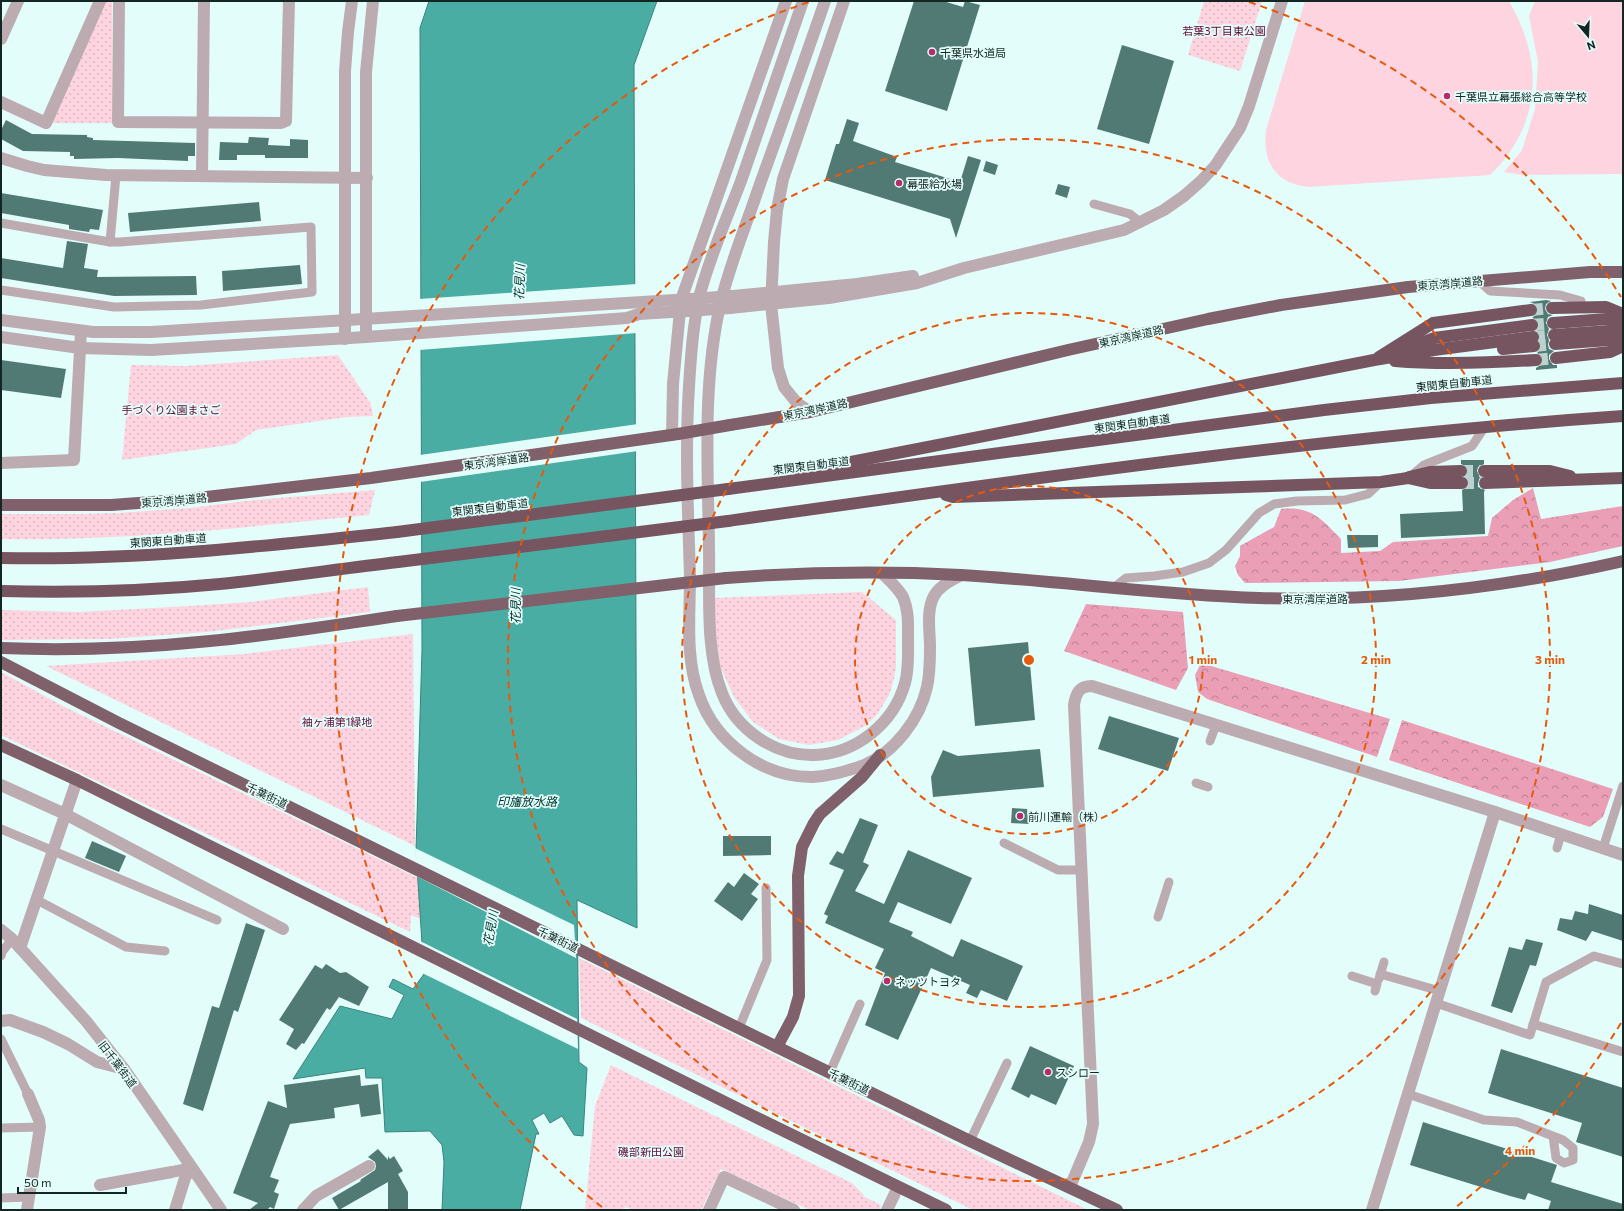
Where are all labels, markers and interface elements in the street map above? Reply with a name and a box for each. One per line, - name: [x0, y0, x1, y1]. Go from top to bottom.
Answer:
- north arrow: [1568, 16, 1608, 56]
- park label: 若葉3丁目東公園: [1182, 24, 1266, 37]
- text: N: [1585, 38, 1597, 53]
- place label: 千葉県水道局: [940, 46, 1006, 59]
- marker: 千葉県水道局: [927, 47, 937, 57]
- place label: 千葉県立幕張総合高等学校: [1455, 90, 1587, 103]
- marker: 千葉県立幕張総合高等学校: [1442, 91, 1452, 101]
- place label: 幕張給水場: [907, 177, 962, 190]
- marker: 幕張給水場: [894, 178, 904, 188]
- water label: 花見川: [511, 262, 527, 300]
- street label: 東京湾岸道路: [1417, 274, 1483, 292]
- street label: 東京湾岸道路: [1097, 322, 1165, 350]
- street label: 東関東自動車道: [1415, 373, 1493, 393]
- street label: 東京湾岸道路: [781, 396, 849, 422]
- park label: 手づくり公園まさご: [122, 403, 221, 416]
- street label: 東関東自動車道: [1093, 411, 1171, 435]
- street label: 東京湾岸道路: [462, 450, 530, 472]
- street label: 東関東自動車道: [772, 454, 850, 476]
- street label: 東京湾岸道路: [141, 491, 207, 509]
- street label: 東関東自動車道: [451, 496, 529, 518]
- street label: 東関東自動車道: [129, 531, 207, 549]
- water label: 花見川: [508, 586, 522, 624]
- street label: 東京湾岸道路: [1282, 592, 1348, 605]
- text: 1 min: [1189, 652, 1217, 666]
- text: 2 min: [1361, 652, 1391, 666]
- text: 3 min: [1535, 652, 1565, 666]
- centre of rings: [1022, 653, 1036, 667]
- park label: 袖ヶ浦第1緑地: [302, 715, 372, 728]
- street label: 千葉街道: [244, 780, 290, 810]
- water label: 印旛放水路: [497, 794, 558, 808]
- place label: 前川運輸（株）: [1028, 810, 1105, 823]
- marker: 前川運輸（株）: [1015, 811, 1025, 821]
- water label: 花見川: [480, 907, 500, 947]
- street label: 千葉街道: [535, 924, 581, 954]
- place label: ネッツトヨタ: [895, 975, 961, 988]
- marker: ネッツトヨタ: [882, 976, 892, 986]
- street label: 旧千葉街道: [96, 1038, 140, 1090]
- street label: 千葉街道: [826, 1066, 872, 1096]
- place label: スシロー: [1056, 1066, 1100, 1079]
- marker: スシロー: [1043, 1067, 1053, 1077]
- text: 4 min: [1505, 1143, 1535, 1157]
- park label: 磯部新田公園: [618, 1145, 684, 1158]
- scale bar: [18, 1169, 126, 1195]
- text: 50 m: [24, 1175, 52, 1189]

